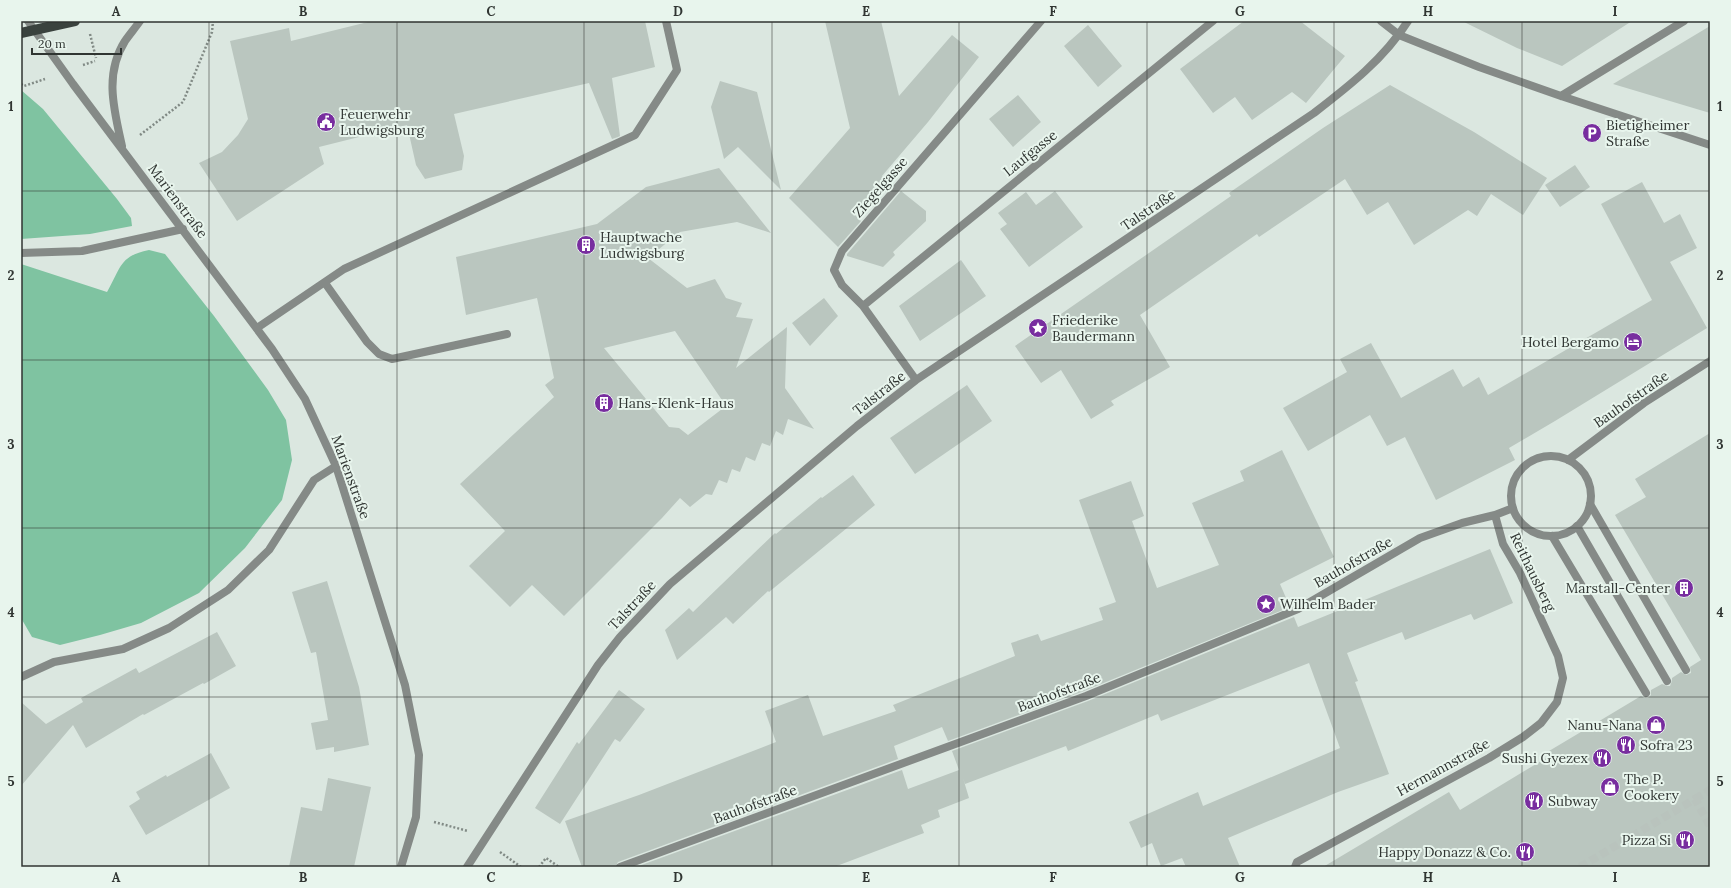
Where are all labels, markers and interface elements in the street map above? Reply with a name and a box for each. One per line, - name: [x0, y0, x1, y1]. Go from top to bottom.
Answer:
- text: A: [112, 3, 121, 20]
- text: B: [299, 3, 308, 20]
- text: C: [487, 3, 496, 20]
- text: D: [673, 3, 683, 20]
- text: E: [862, 3, 870, 20]
- text: F: [1049, 3, 1057, 20]
- text: G: [1235, 3, 1245, 20]
- text: H: [1423, 3, 1433, 20]
- text: I: [1612, 3, 1618, 20]
- scale bar: [32, 30, 121, 56]
- text: 20 m: [38, 36, 66, 51]
- text: 1: [8, 98, 14, 115]
- text: 1: [1717, 98, 1723, 115]
- place label: Feuerwehr Ludwigsburg: [340, 105, 425, 139]
- public building icon: Feuerwehr Ludwigsburg: [315, 111, 337, 133]
- place label: Bietigheimer Straße: [1606, 116, 1690, 150]
- parking icon: Bietigheimer Straße: [1581, 122, 1603, 144]
- street label: Laufgasse: [999, 126, 1061, 180]
- street label: Ziegelgasse: [849, 153, 912, 221]
- street label: Marienstraße: [144, 160, 212, 242]
- street label: Talstraße: [1117, 185, 1179, 235]
- place label: Hauptwache Ludwigsburg: [600, 228, 685, 262]
- building icon: Hauptwache Ludwigsburg: [575, 234, 597, 256]
- text: 2: [8, 267, 15, 284]
- text: 2: [1717, 267, 1724, 284]
- place label: Friederike Baudermann: [1052, 311, 1135, 345]
- place icon: Friederike Baudermann: [1027, 317, 1049, 339]
- hotel icon: Hotel Bergamo: [1622, 331, 1644, 353]
- place label: Hotel Bergamo: [1522, 333, 1619, 351]
- street label: Bauhofstraße: [1590, 366, 1672, 432]
- street label: Talstraße: [849, 367, 909, 419]
- building icon: Hans-Klenk-Haus: [593, 392, 615, 414]
- place label: Hans-Klenk-Haus: [618, 394, 734, 412]
- street label: Marienstraße: [327, 432, 375, 522]
- text: 3: [7, 436, 15, 453]
- text: 3: [1716, 436, 1724, 453]
- street label: Reithausberg: [1506, 530, 1560, 615]
- street label: Bauhofstraße: [1311, 532, 1396, 592]
- street label: Talstraße: [604, 576, 660, 634]
- building icon: Marstall-Center: [1673, 577, 1695, 599]
- place label: Marstall-Center: [1565, 579, 1670, 597]
- place icon: Wilhelm Bader: [1255, 593, 1277, 615]
- place label: Wilhelm Bader: [1280, 595, 1375, 613]
- text: 4: [7, 604, 15, 621]
- text: 4: [1716, 604, 1724, 621]
- street label: Bauhofstraße: [1015, 668, 1104, 716]
- shop icon: Nanu-Nana: [1645, 714, 1667, 736]
- place label: Nanu-Nana: [1567, 716, 1642, 734]
- street label: Hermannstraße: [1393, 734, 1493, 800]
- restaurant icon: Sofra 23: [1615, 734, 1637, 756]
- place label: Sofra 23: [1640, 736, 1693, 754]
- restaurant icon: Sushi Gyezex: [1591, 747, 1613, 769]
- place label: Sushi Gyezex: [1502, 749, 1589, 767]
- place label: The P. Cookery: [1624, 770, 1679, 804]
- text: 5: [7, 773, 15, 790]
- text: 5: [1716, 773, 1724, 790]
- shop icon: The P. Cookery: [1599, 776, 1621, 798]
- street label: Bauhofstraße: [711, 780, 800, 827]
- restaurant icon: Subway: [1523, 790, 1545, 812]
- place label: Subway: [1548, 792, 1598, 810]
- restaurant icon: Pizza Si: [1674, 829, 1696, 851]
- place label: Pizza Si: [1622, 831, 1671, 849]
- restaurant icon: Happy Donazz & Co.: [1514, 841, 1536, 863]
- place label: Happy Donazz & Co.: [1378, 843, 1511, 861]
- text: A: [112, 869, 121, 886]
- text: B: [299, 869, 308, 886]
- text: C: [487, 869, 496, 886]
- text: D: [673, 869, 683, 886]
- text: E: [862, 869, 870, 886]
- text: F: [1049, 869, 1057, 886]
- text: G: [1235, 869, 1245, 886]
- text: H: [1423, 869, 1433, 886]
- text: I: [1612, 869, 1618, 886]

